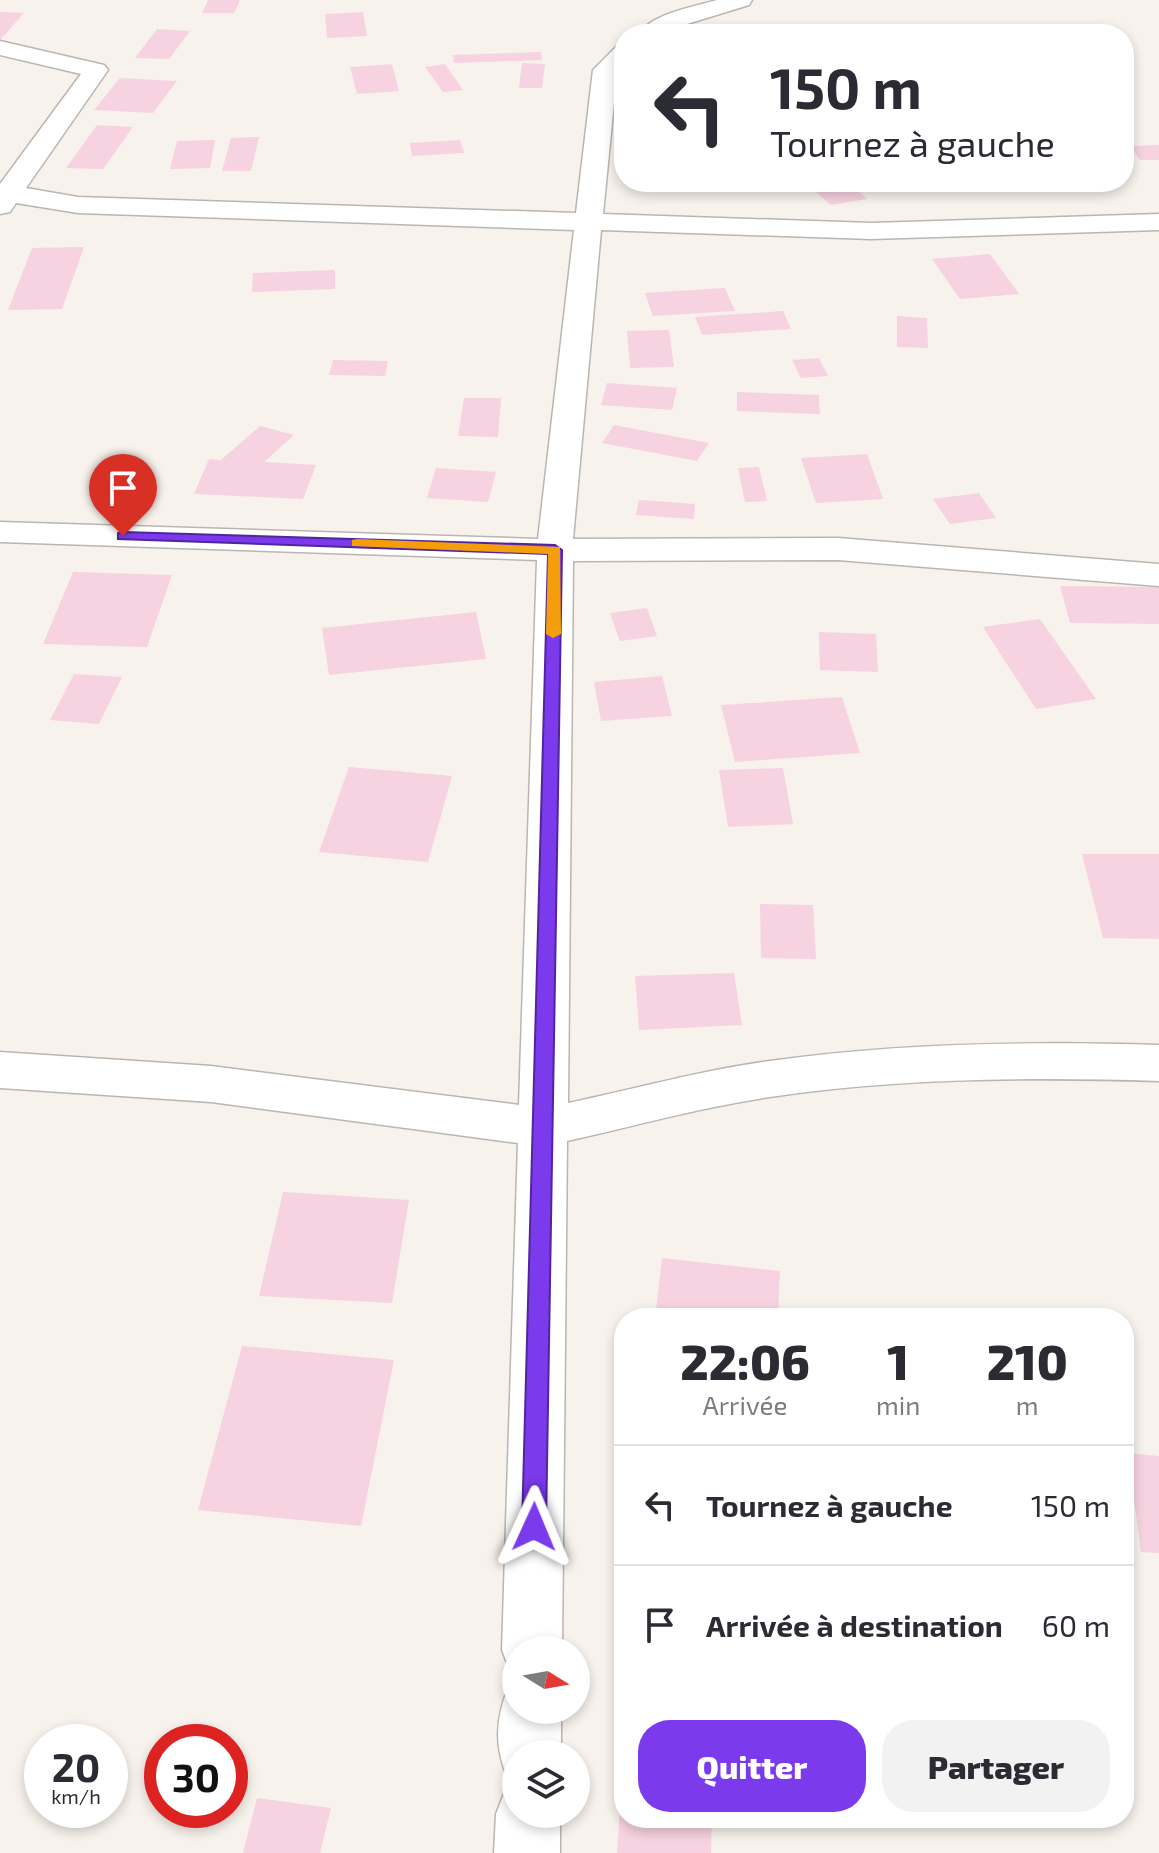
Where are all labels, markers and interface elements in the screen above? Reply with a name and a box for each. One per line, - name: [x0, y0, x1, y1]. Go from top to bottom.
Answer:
- text: 150 m: [770, 53, 922, 120]
- icon: left: [638, 56, 742, 160]
- text: Tournez à gauche: [770, 121, 1055, 164]
- pin: [89, 454, 157, 536]
- icon: arrive: [101, 466, 145, 510]
- text: 22:06: [680, 1332, 810, 1390]
- text: 1: [887, 1332, 909, 1390]
- text: 210: [987, 1332, 1068, 1390]
- text: Arrivée: [702, 1389, 788, 1420]
- text: min: [876, 1389, 920, 1420]
- text: m: [1016, 1389, 1039, 1420]
- icon: left: [638, 1483, 682, 1527]
- position arrow: [492, 1485, 576, 1569]
- text: Tournez à gauche: [706, 1487, 953, 1523]
- text: 150 m: [1031, 1487, 1110, 1523]
- icon: arrive: [638, 1603, 682, 1647]
- text: Arrivée à destination: [706, 1607, 1003, 1643]
- text: 60 m: [1042, 1607, 1110, 1643]
- north arrow: [502, 1636, 590, 1724]
- map controls: [502, 1636, 590, 1828]
- button: Quitter: [638, 1720, 866, 1812]
- button: Partager: [882, 1720, 1110, 1812]
- speed limit sign: 30: [144, 1724, 248, 1828]
- button: layers: [502, 1740, 590, 1828]
- text: 20: [52, 1742, 100, 1790]
- text: km/h: [51, 1784, 101, 1808]

